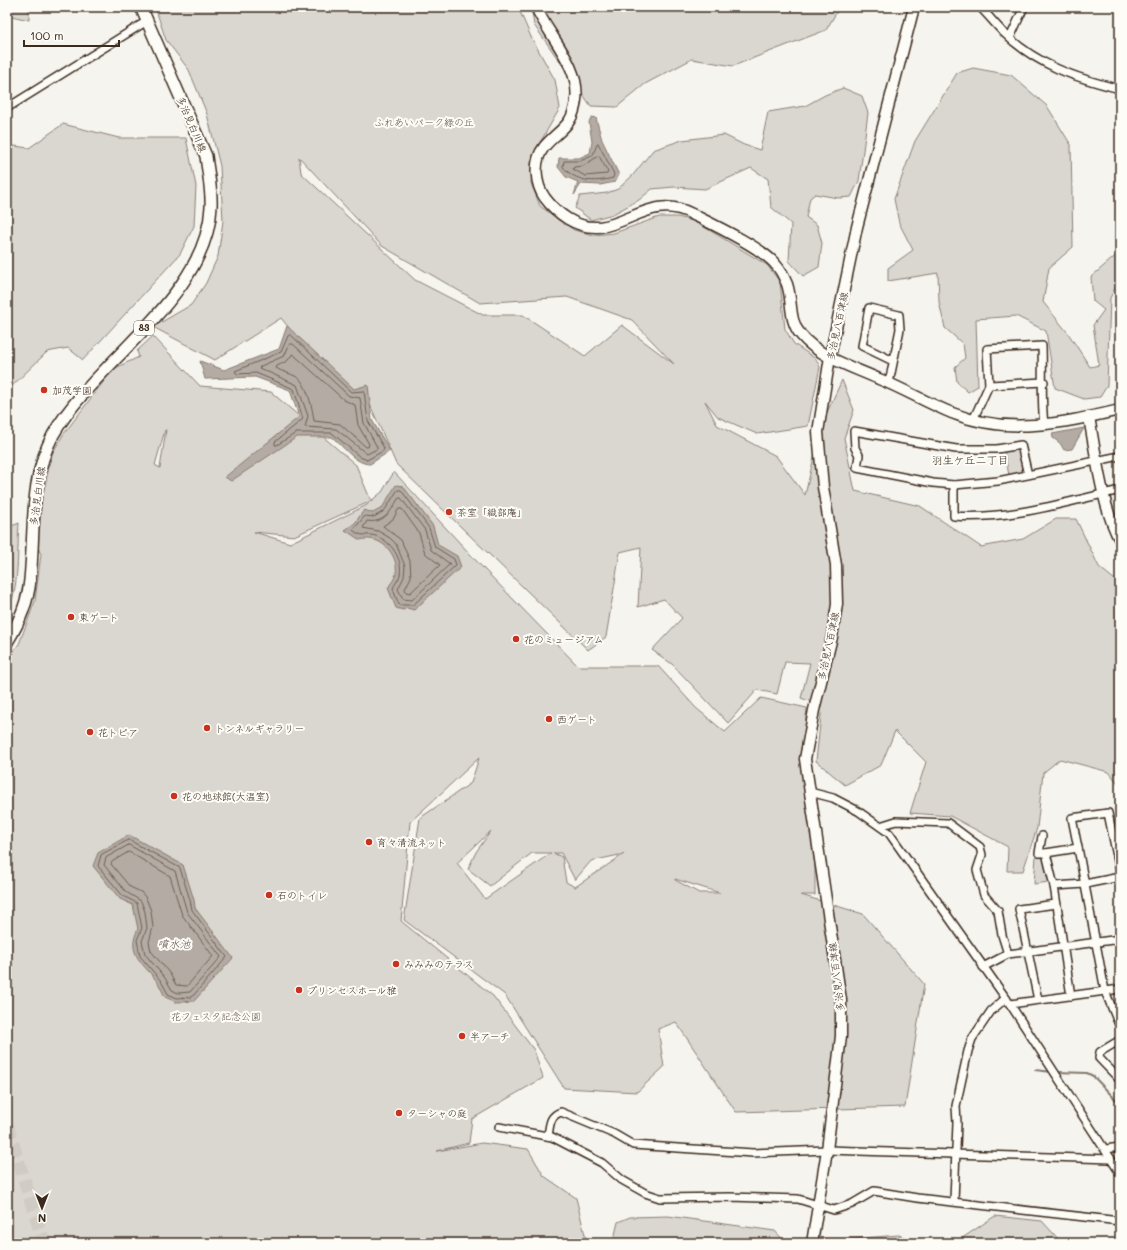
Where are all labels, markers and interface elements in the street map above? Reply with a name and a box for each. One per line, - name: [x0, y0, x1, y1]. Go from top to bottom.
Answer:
- scale bar: [24, 22, 119, 48]
- text: 100 m: [30, 27, 64, 43]
- street label: 多治見白川線: [174, 94, 210, 154]
- park label: ふれあいパーク緑の丘: [374, 115, 474, 129]
- street label: 多治見八百津線: [823, 290, 851, 362]
- road number: 83: [134, 321, 154, 335]
- place label: 加茂学園: [52, 383, 92, 397]
- marker: 加茂学園: [39, 385, 49, 395]
- district label: 羽生ケ丘二丁目: [932, 452, 1009, 467]
- street label: 多治見白川線: [26, 465, 48, 527]
- place label: 茶室「織部庵」: [457, 505, 527, 519]
- marker: 茶室「織部庵」: [444, 507, 454, 517]
- place label: 東ゲート: [79, 610, 119, 624]
- street label: 多治見八百津線: [814, 610, 842, 682]
- marker: 東ゲート: [66, 612, 76, 622]
- place label: 花のミュージアム: [524, 632, 604, 646]
- marker: 花のミュージアム: [511, 634, 521, 644]
- place label: 西ゲート: [557, 712, 597, 726]
- marker: 西ゲート: [544, 714, 554, 724]
- place label: トンネルギャラリー: [215, 721, 304, 735]
- marker: トンネルギャラリー: [202, 723, 212, 733]
- place label: 花トピア: [98, 725, 138, 739]
- marker: 花トピア: [85, 727, 95, 737]
- place label: 花の地球館(大温室): [182, 789, 269, 803]
- marker: 花の地球館(大温室): [169, 791, 179, 801]
- place label: 育々清流ネット: [377, 835, 447, 849]
- marker: 育々清流ネット: [364, 837, 374, 847]
- place label: 石のトイレ: [277, 888, 327, 902]
- marker: 石のトイレ: [264, 890, 274, 900]
- water label: 噴水池: [158, 936, 191, 951]
- street label: 多治見八百津線: [825, 941, 847, 1013]
- place label: みみみのテラス: [404, 957, 474, 971]
- marker: みみみのテラス: [391, 959, 401, 969]
- place label: プリンセスホール雅: [307, 983, 397, 997]
- marker: プリンセスホール雅: [294, 985, 304, 995]
- park label: 花フェスタ記念公園: [171, 1009, 261, 1023]
- place label: 半アーチ: [470, 1029, 510, 1043]
- marker: 半アーチ: [457, 1031, 467, 1041]
- place label: ターシャの庭: [407, 1106, 467, 1120]
- marker: ターシャの庭: [394, 1108, 404, 1118]
- north arrow: [22, 1188, 62, 1228]
- text: N: [38, 1211, 46, 1226]

